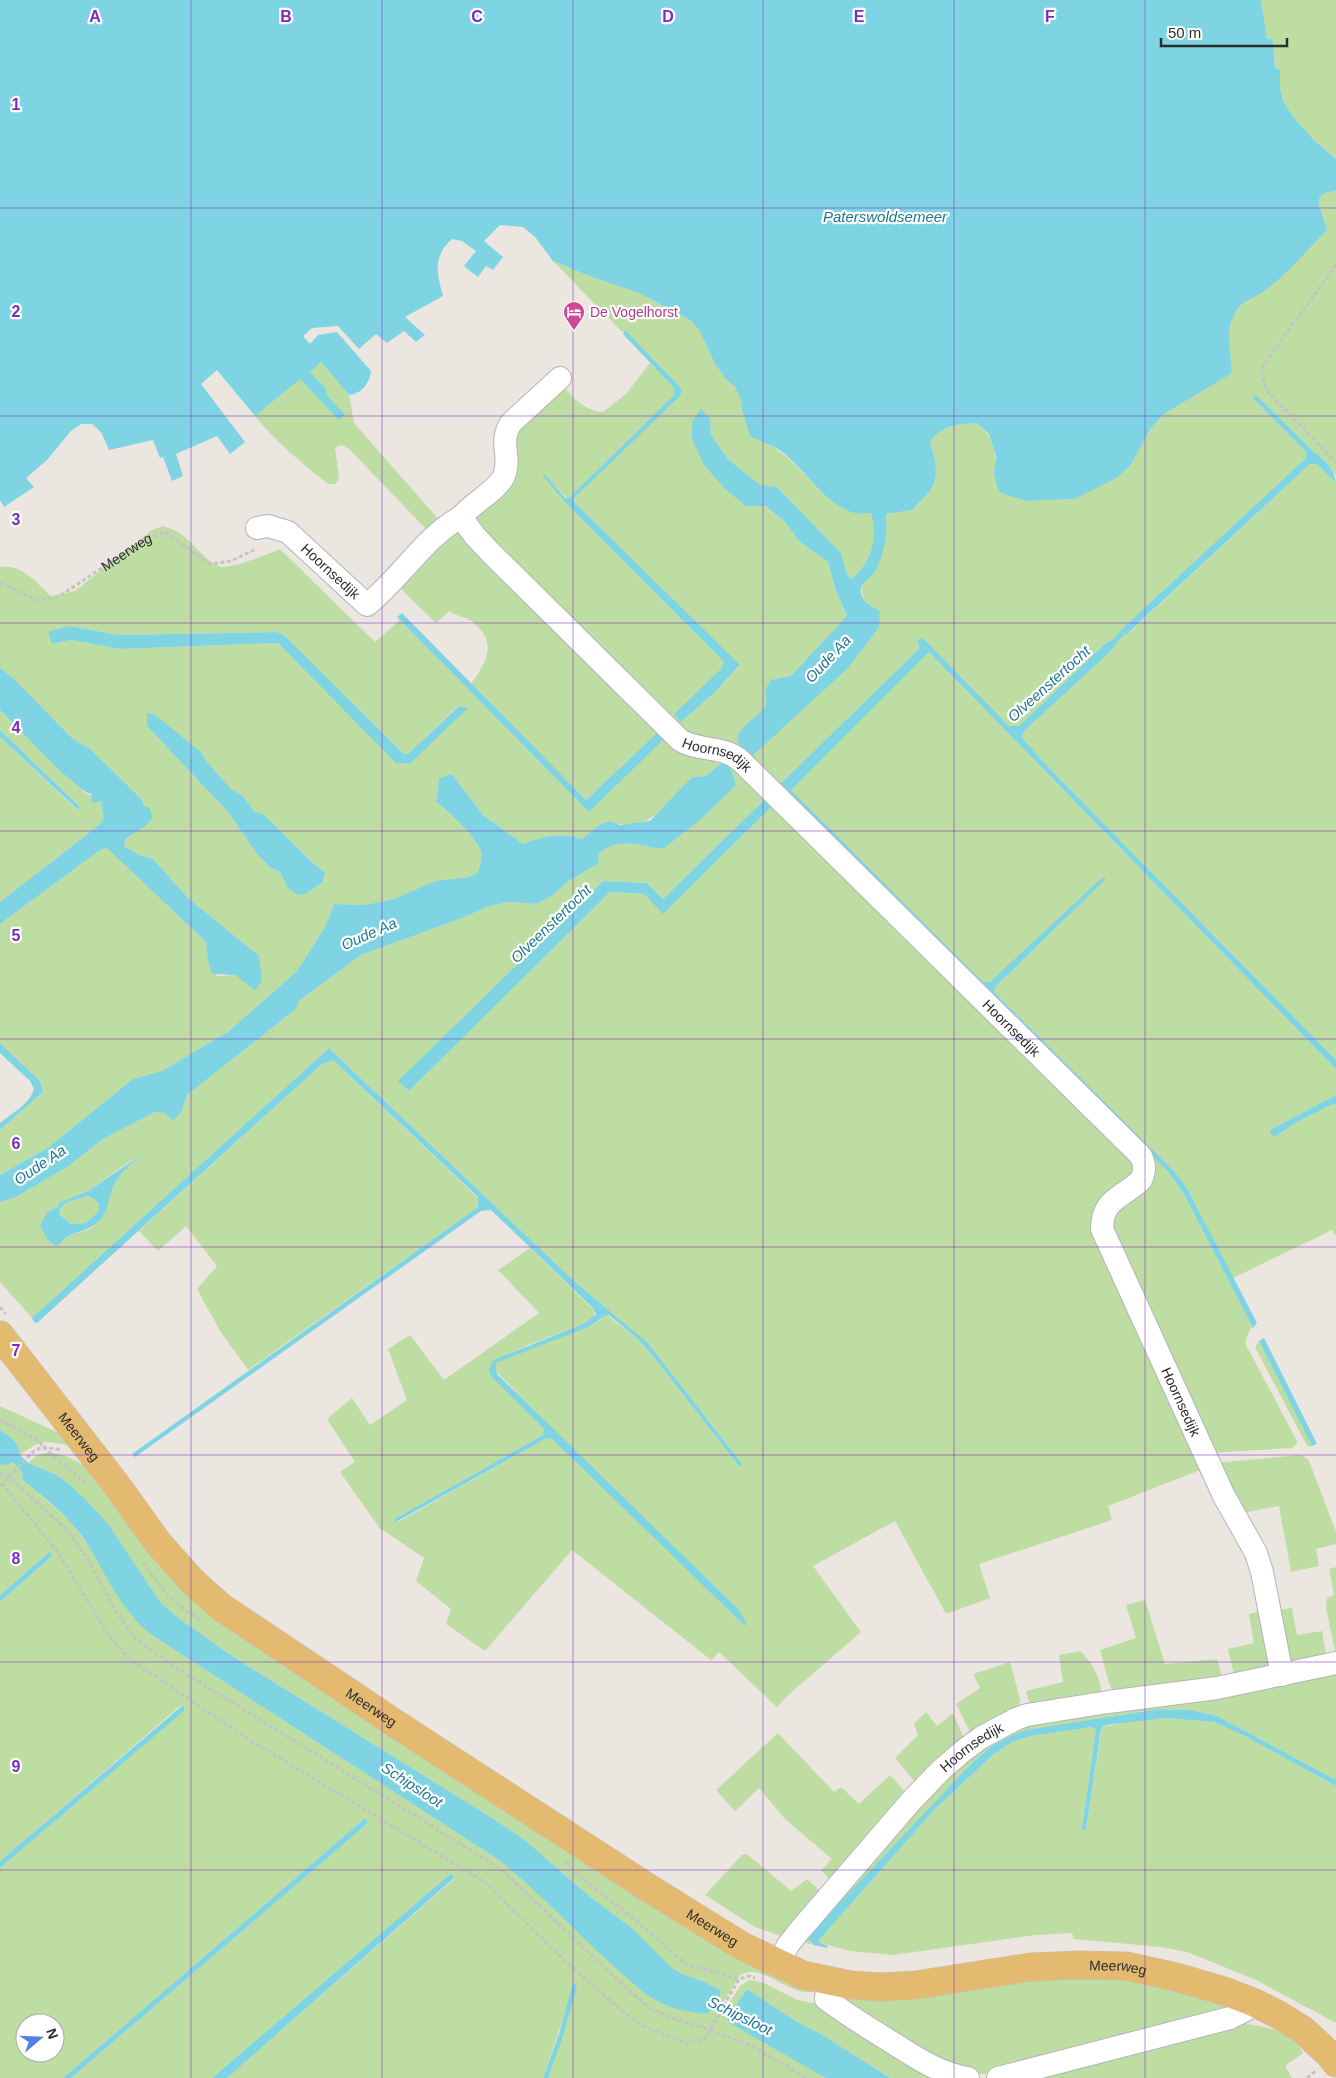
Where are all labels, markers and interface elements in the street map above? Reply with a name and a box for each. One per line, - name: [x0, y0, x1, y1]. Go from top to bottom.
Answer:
- text: A: [89, 8, 101, 25]
- text: B: [280, 8, 292, 25]
- text: C: [471, 8, 483, 25]
- text: D: [662, 8, 674, 25]
- text: E: [854, 8, 865, 25]
- text: F: [1045, 8, 1055, 25]
- scale bar: [1161, 15, 1287, 47]
- text: 50 m: [1168, 24, 1201, 41]
- text: 1: [12, 96, 21, 113]
- water label: Paterswoldsemeer: [823, 208, 948, 225]
- hotel icon: De Vogelhorst: [562, 300, 586, 331]
- text: 2: [12, 303, 21, 320]
- place label: De Vogelhorst: [590, 304, 678, 320]
- text: 3: [12, 511, 21, 528]
- street label: Meerweg: [98, 530, 154, 574]
- street label: Hoornsedijk: [298, 540, 364, 603]
- water label: Oude Aa: [801, 631, 854, 686]
- water label: Olveenstertocht: [1004, 642, 1094, 725]
- text: 4: [12, 719, 21, 736]
- street label: Hoornsedijk: [680, 734, 756, 776]
- water label: Olveenstertocht: [507, 880, 595, 966]
- water label: Oude Aa: [339, 914, 399, 953]
- text: 5: [12, 927, 21, 944]
- street label: Hoornsedijk: [979, 996, 1044, 1060]
- text: 6: [12, 1135, 21, 1152]
- water label: Oude Aa: [11, 1141, 69, 1188]
- text: 7: [12, 1342, 21, 1359]
- street label: Hoornsedijk: [1158, 1365, 1204, 1440]
- street label: Meerweg: [55, 1409, 103, 1465]
- text: 8: [12, 1550, 21, 1567]
- street label: Meerweg: [343, 1685, 400, 1730]
- street label: Hoornsedijk: [937, 1719, 1007, 1775]
- text: 9: [12, 1758, 21, 1775]
- water label: Schipsloot: [379, 1759, 447, 1811]
- street label: Meerweg: [684, 1906, 741, 1950]
- street label: Meerweg: [1089, 1957, 1148, 1978]
- water label: Schipsloot: [705, 1993, 776, 2039]
- north arrow: [15, 2013, 65, 2063]
- text: N: [43, 2026, 62, 2041]

